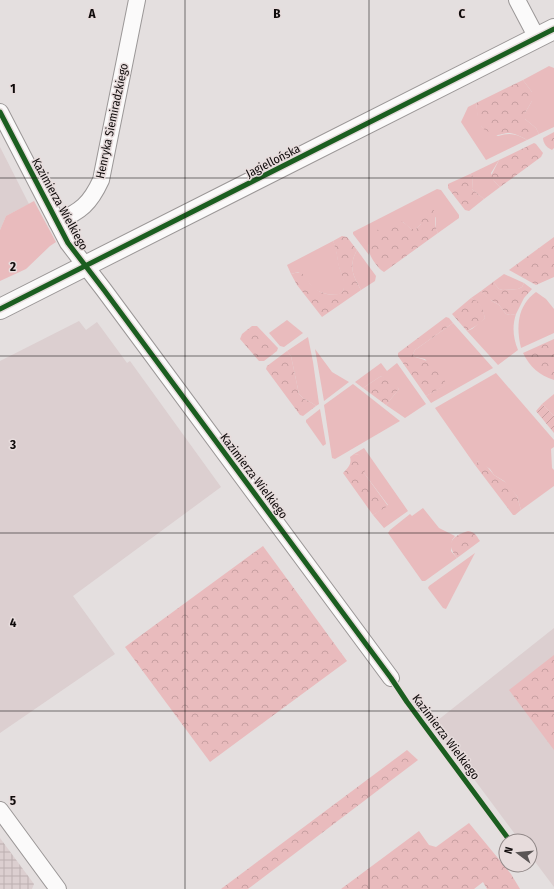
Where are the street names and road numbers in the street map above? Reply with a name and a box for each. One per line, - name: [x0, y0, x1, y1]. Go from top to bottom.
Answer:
- street label: Henryka Siemiradzkiego: [93, 62, 131, 180]
- street label: Jagiellońska: [244, 141, 303, 181]
- street label: Kazimierza Wielkiego: [29, 156, 91, 252]
- street label: Kazimierza Wielkiego: [217, 431, 291, 521]
- street label: Kazimierza Wielkiego: [409, 692, 483, 782]

